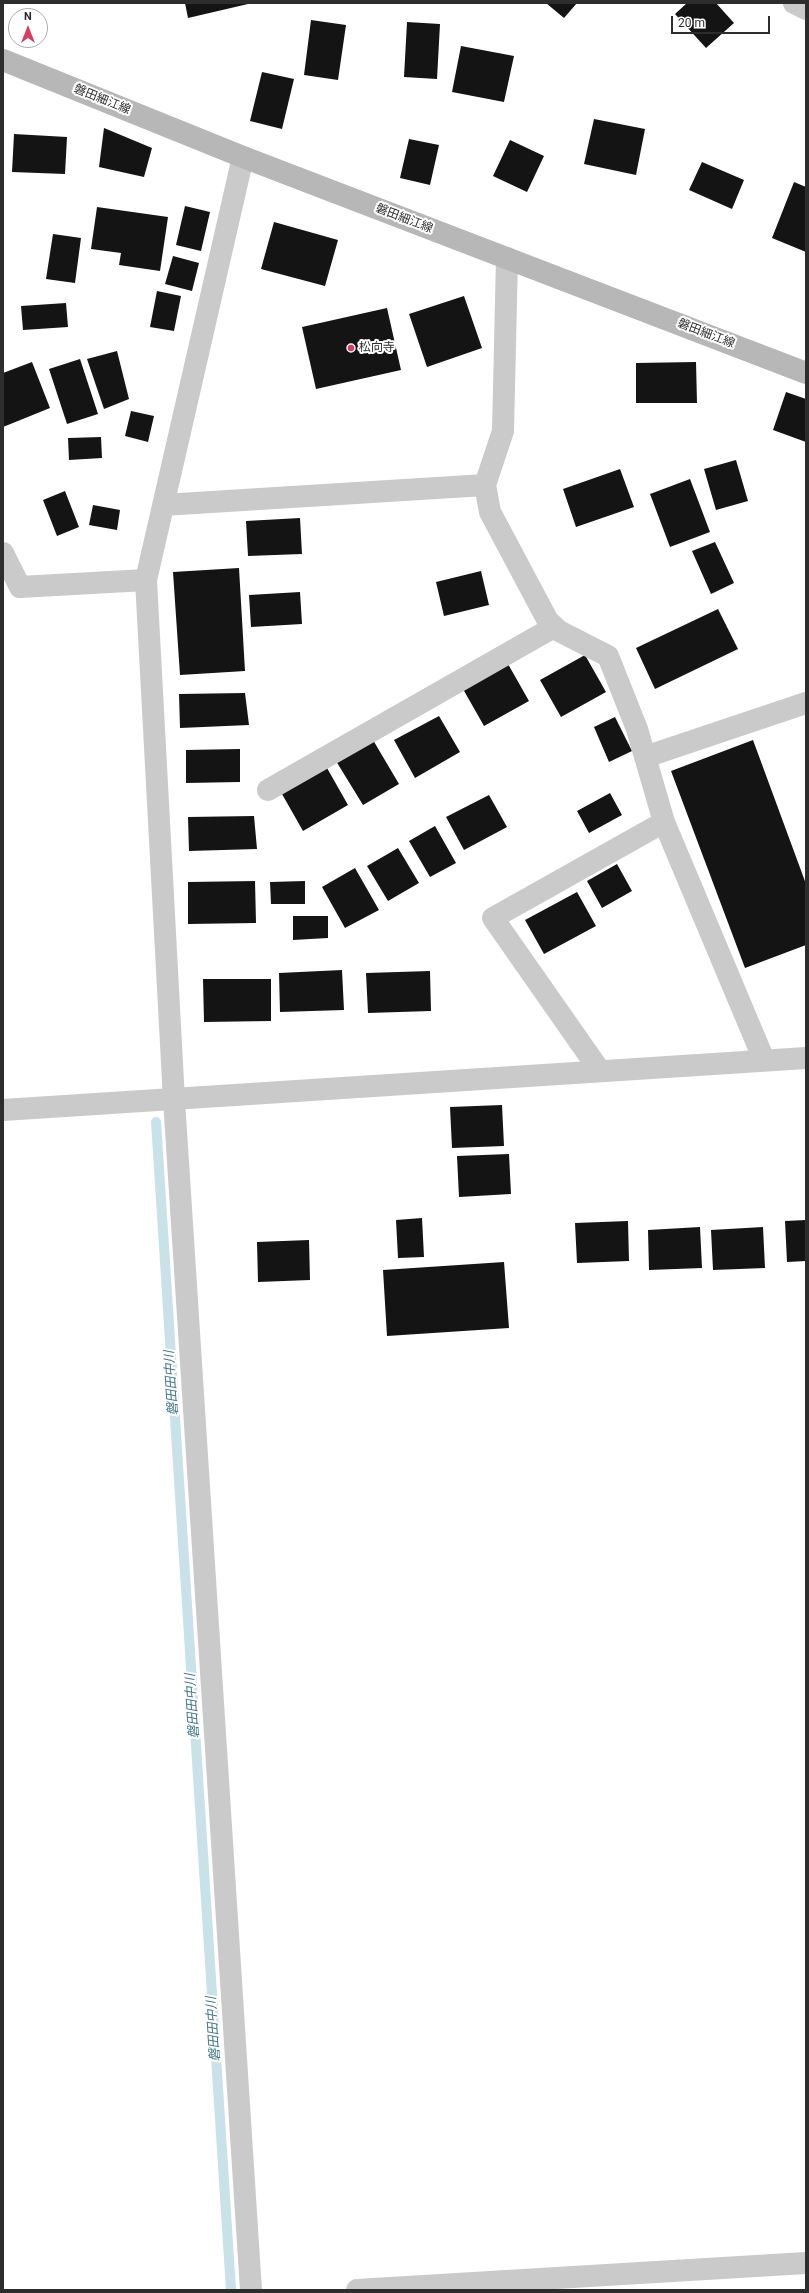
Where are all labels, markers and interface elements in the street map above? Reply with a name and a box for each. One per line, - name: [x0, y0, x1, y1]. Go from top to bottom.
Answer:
- north arrow: [8, 8, 48, 48]
- scale bar: [673, 8, 772, 34]
- text: N: [24, 10, 32, 23]
- text: 20 m: [678, 16, 705, 30]
- street label: 磐田細江線: [71, 82, 133, 118]
- street label: 磐田細江線: [373, 202, 435, 236]
- street label: 磐田細江線: [675, 317, 737, 351]
- place label: 松向寺: [359, 341, 395, 355]
- marker: 松向寺: [346, 343, 356, 353]
- water label: 磐田田中川: [162, 1350, 182, 1416]
- water label: 磐田田中川: [183, 1673, 203, 1739]
- water label: 磐田田中川: [204, 1996, 224, 2062]

